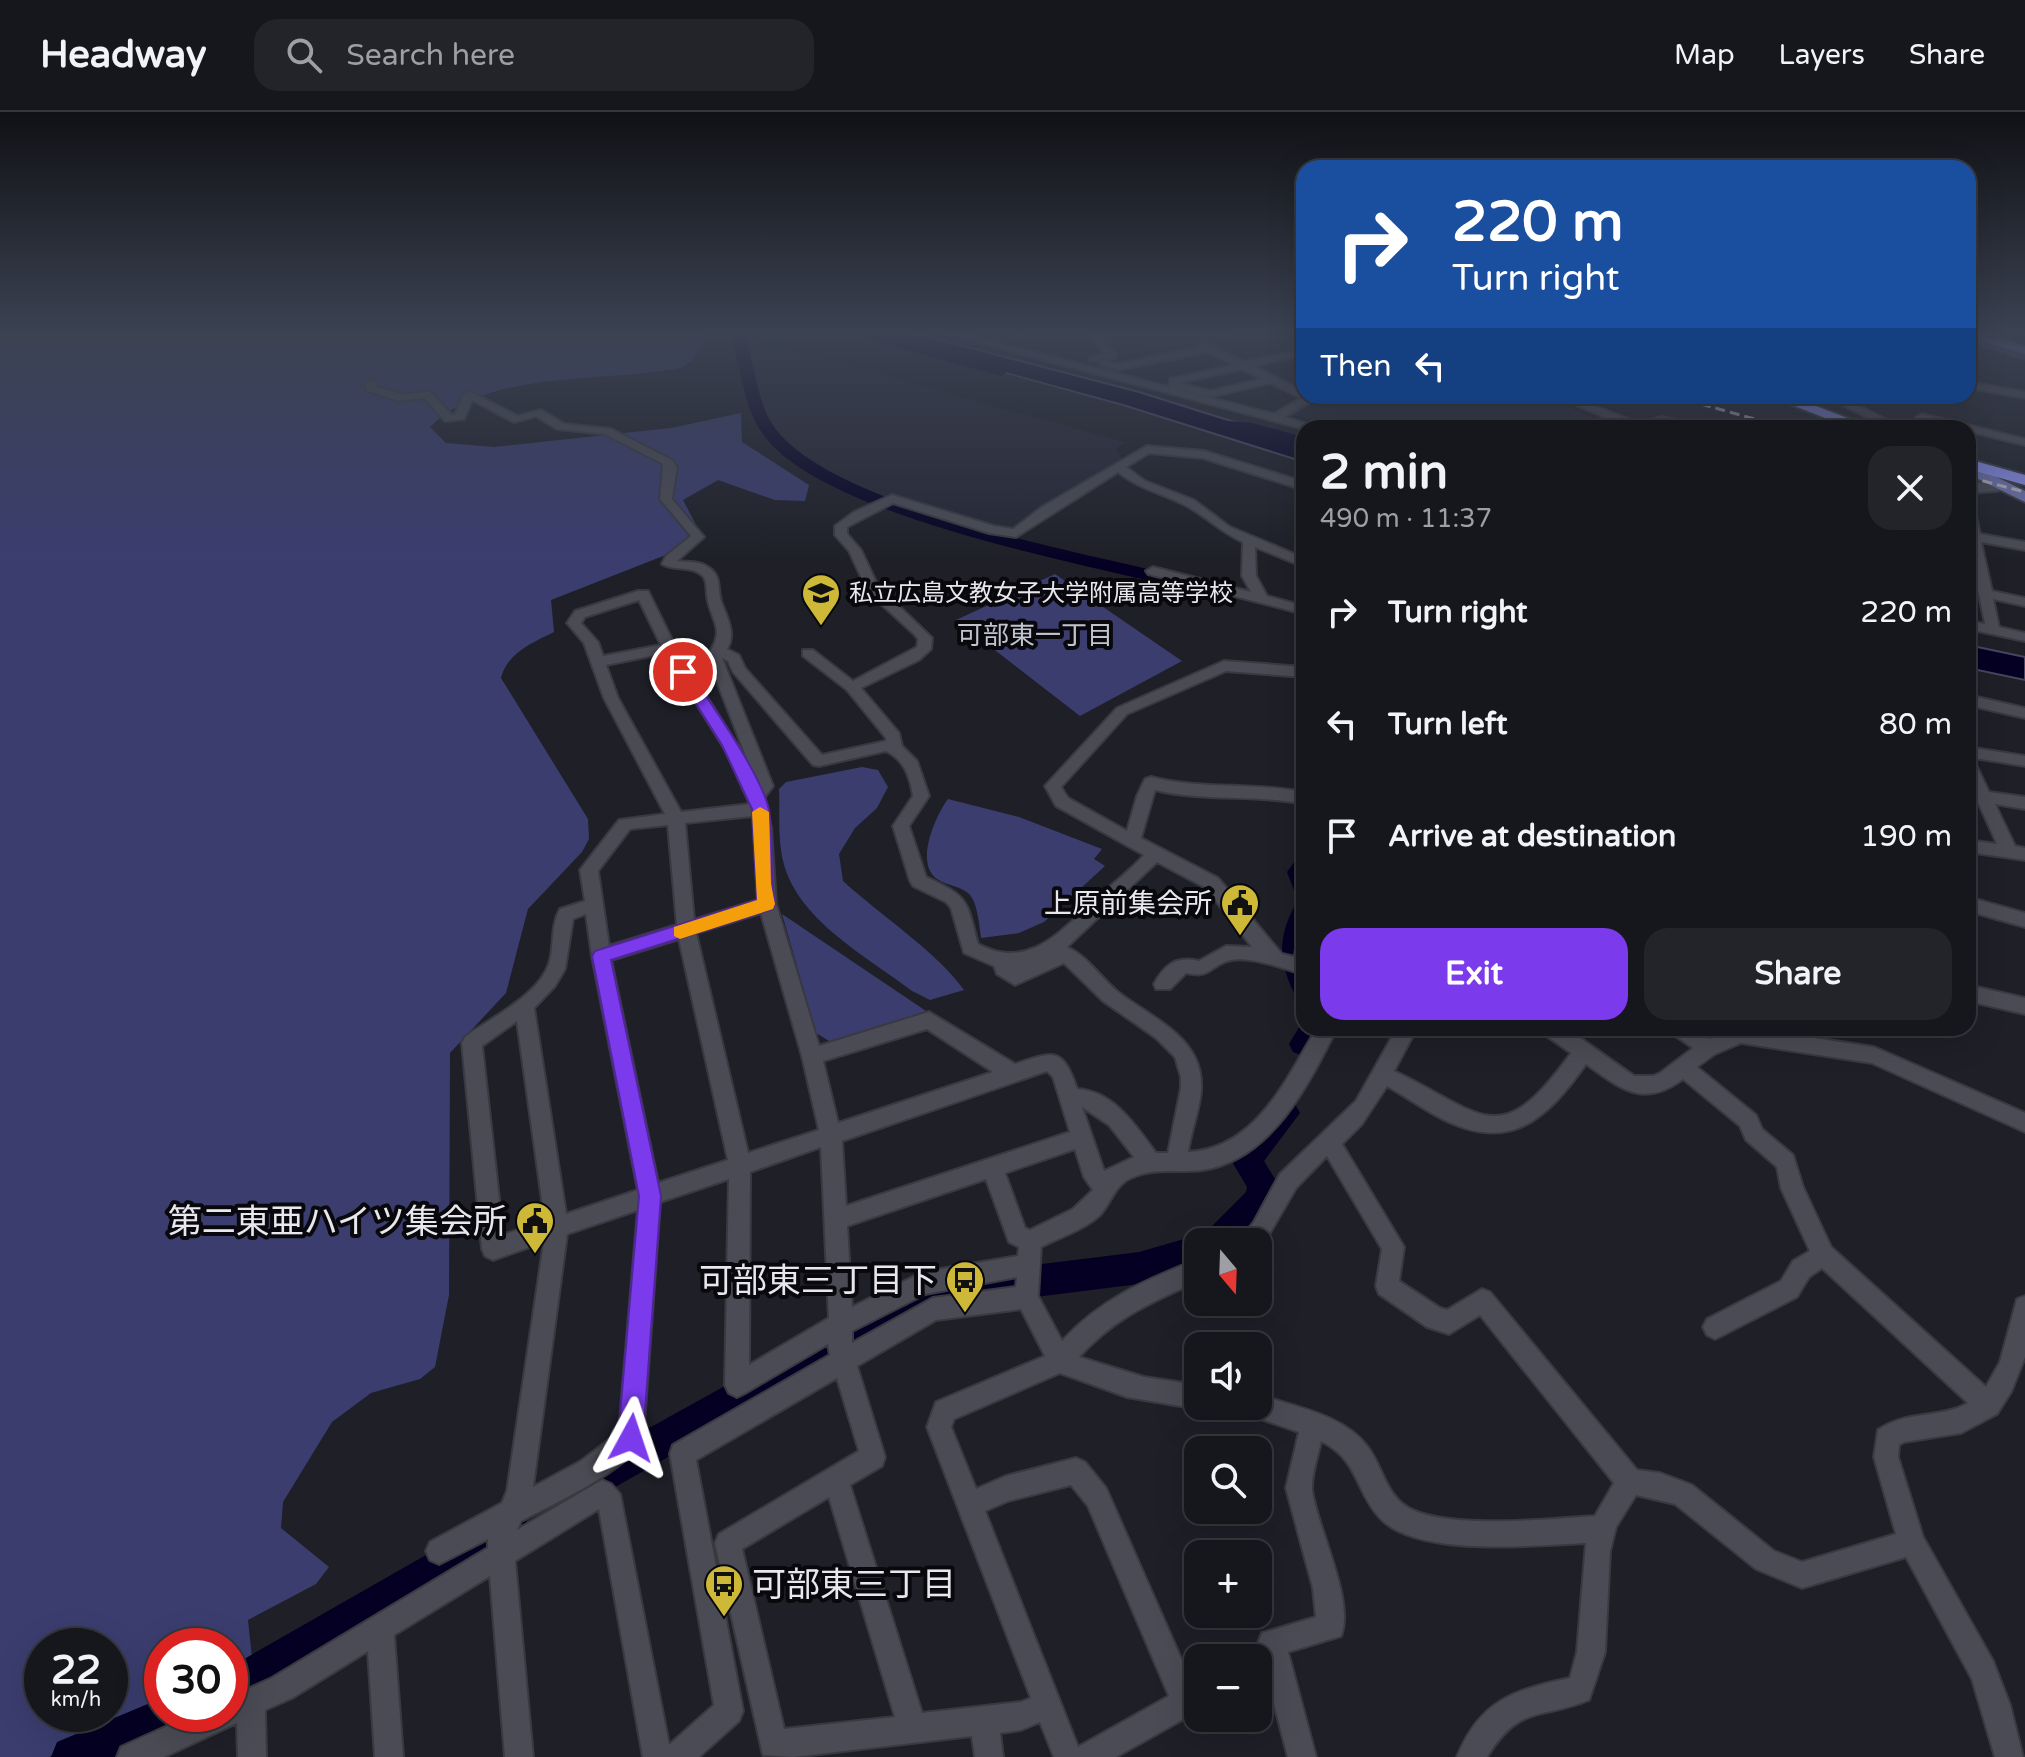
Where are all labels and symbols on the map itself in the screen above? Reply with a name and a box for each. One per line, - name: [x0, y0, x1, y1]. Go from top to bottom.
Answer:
- school or university icon: 私立広島文教女子大学附属高等学校: [800, 572, 842, 627]
- place label: 私立広島文教女子大学附属高等学校: [849, 579, 1233, 608]
- district label: 可部東一丁目: [957, 620, 1113, 651]
- pin: [649, 638, 717, 706]
- public building icon: 上原前集会所: [1219, 882, 1261, 937]
- place label: 上原前集会所: [1044, 887, 1212, 921]
- public building icon: 第二東亜ハイツ集会所: [514, 1200, 556, 1255]
- place label: 第二東亜ハイツ集会所: [168, 1202, 507, 1243]
- north arrow: [1184, 1228, 1272, 1316]
- bus stop icon: 可部東三丁目下: [944, 1259, 986, 1314]
- place label: 可部東三丁目下: [699, 1261, 937, 1302]
- position arrow: [589, 1396, 673, 1480]
- bus stop icon: 可部東三丁目: [703, 1563, 745, 1618]
- place label: 可部東三丁目: [752, 1565, 956, 1606]
- speed limit sign: 30: [144, 1628, 248, 1732]

